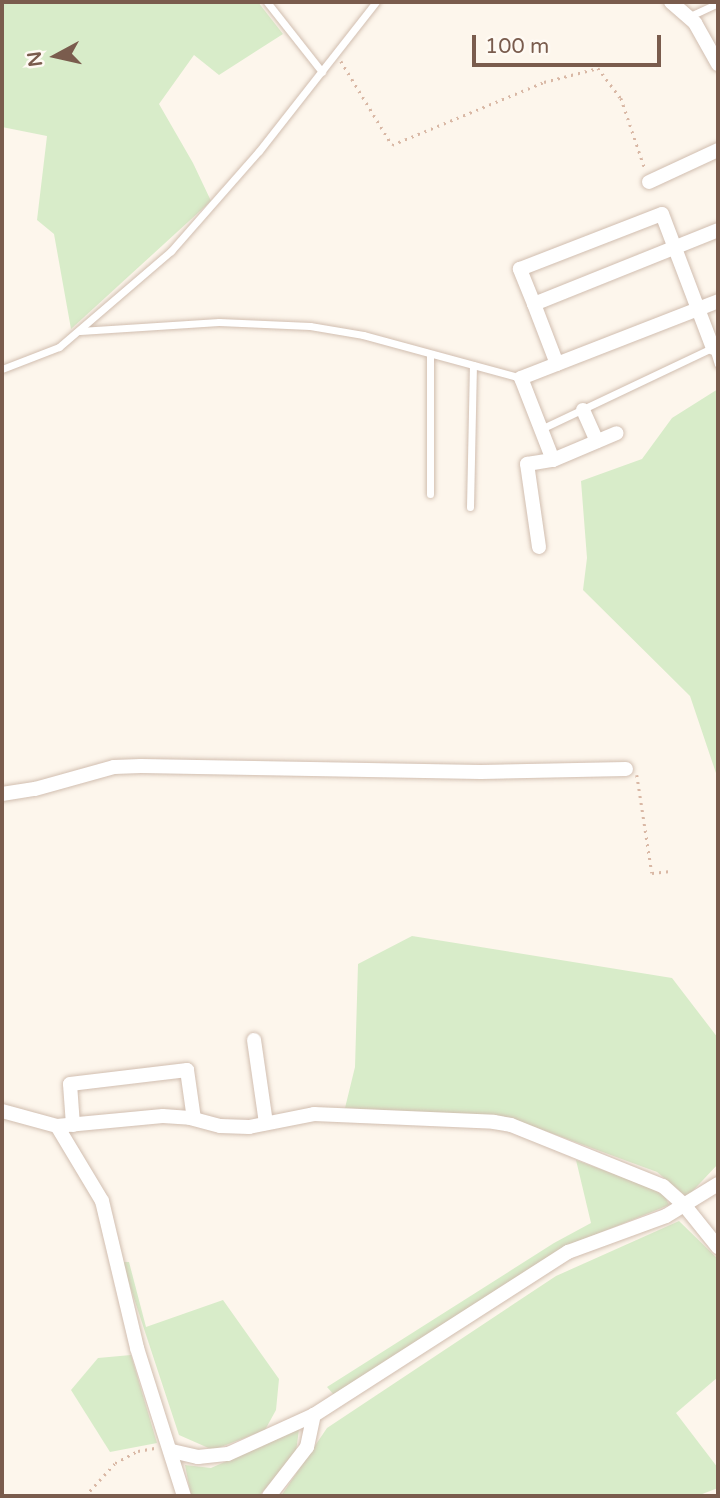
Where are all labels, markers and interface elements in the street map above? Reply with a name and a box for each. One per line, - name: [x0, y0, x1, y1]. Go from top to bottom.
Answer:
- north arrow: [21, 21, 91, 91]
- scale bar: [475, 21, 664, 65]
- text: 100 m: [485, 34, 549, 59]
- text: N: [23, 50, 47, 68]

